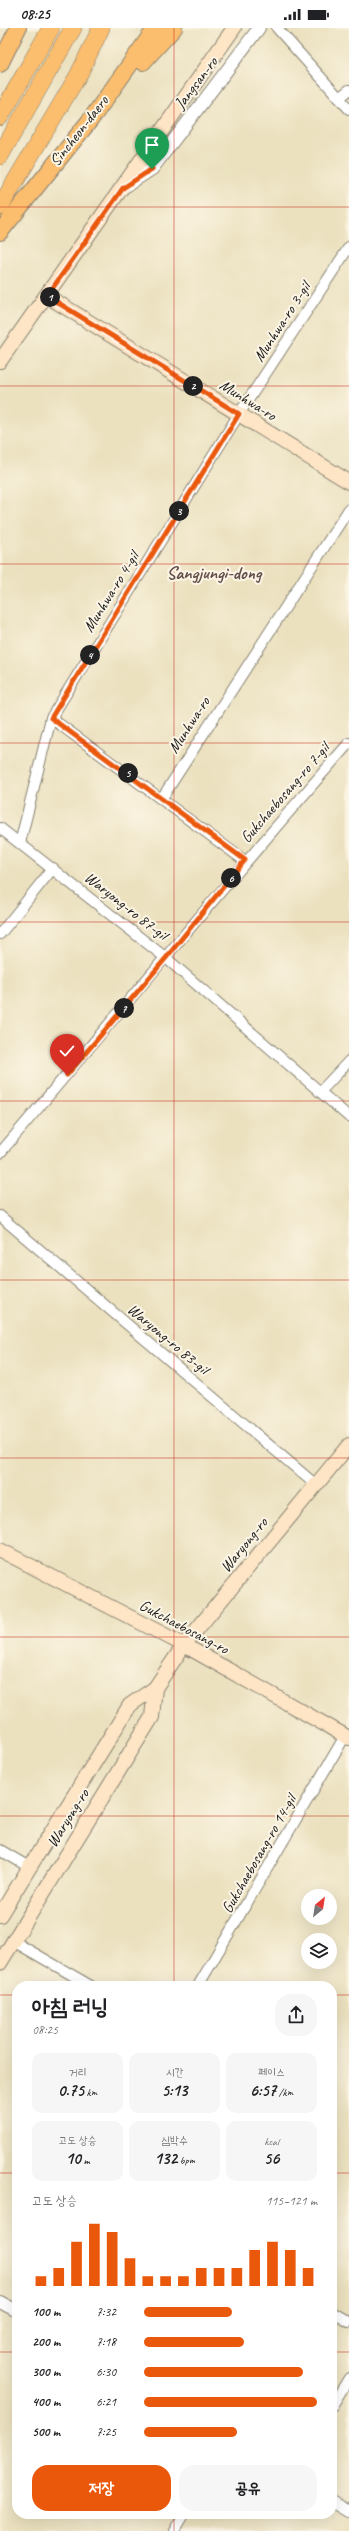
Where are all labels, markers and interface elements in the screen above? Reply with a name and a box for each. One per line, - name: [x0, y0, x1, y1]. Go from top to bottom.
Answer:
- text: 08:25: [20, 5, 50, 24]
- street label: Jangsan-ro: [169, 52, 223, 114]
- street label: Sincheon-daero: [45, 91, 114, 170]
- pin: [135, 128, 169, 169]
- icon: arrive: [141, 134, 163, 156]
- street label: Munhwa-ro 3-gil: [249, 276, 317, 366]
- pin: 1: [40, 287, 60, 307]
- text: 1: [48, 290, 52, 304]
- street label: Munhwa-ro: [216, 375, 281, 426]
- pin: 2: [183, 376, 203, 396]
- text: 2: [191, 379, 195, 393]
- pin: 3: [169, 501, 189, 521]
- text: 3: [177, 504, 181, 518]
- street label: Munhwa-ro 4-gil: [78, 545, 145, 636]
- district label: Sangjungi-dong: [167, 562, 263, 584]
- pin: 4: [80, 645, 100, 665]
- text: 4: [88, 648, 92, 662]
- street label: Munhwa-ro: [163, 692, 215, 757]
- street label: Gukchaebosang-ro 7-gil: [236, 736, 336, 847]
- pin: 5: [118, 763, 138, 783]
- text: 5: [126, 766, 130, 780]
- street label: Waryong-ro 87-gil: [80, 867, 174, 947]
- pin: 6: [221, 868, 241, 888]
- text: 6: [228, 871, 234, 885]
- pin: 7: [114, 998, 134, 1018]
- text: 7: [122, 1001, 126, 1015]
- pin: [50, 1034, 84, 1075]
- icon: check: [56, 1040, 78, 1062]
- street label: Waryong-ro 83-gil: [123, 1299, 215, 1381]
- street label: Waryong-ro: [216, 1512, 273, 1577]
- street label: Gukchaebosang-ro: [136, 1595, 233, 1660]
- street label: Waryong-ro: [42, 1784, 94, 1851]
- street label: Gukchaebosang-ro 14-gil: [217, 1788, 303, 1917]
- north arrow: [301, 1889, 337, 1925]
- map controls: [301, 1889, 337, 1969]
- button: layers: [301, 1933, 337, 1969]
- text: 아침 러닝: [32, 1993, 108, 2021]
- button: share: [275, 1994, 317, 2036]
- text: 08:25: [32, 2022, 58, 2038]
- text: 거리: [69, 2065, 86, 2079]
- text: 시간: [166, 2065, 183, 2079]
- text: 페이스: [258, 2065, 285, 2079]
- text: 0.75: [58, 2080, 84, 2101]
- text: 5:13: [161, 2080, 188, 2101]
- text: 6:57: [250, 2080, 276, 2101]
- text: km: [84, 2085, 97, 2099]
- text: /km: [276, 2085, 293, 2099]
- text: 고도 상승: [58, 2133, 97, 2147]
- text: 심박수: [161, 2133, 188, 2147]
- text: kcal: [264, 2134, 279, 2148]
- text: 10: [65, 2148, 81, 2169]
- text: 132: [154, 2148, 177, 2169]
- text: 56: [264, 2148, 279, 2169]
- text: m: [81, 2153, 90, 2167]
- text: bpm: [177, 2153, 195, 2167]
- text: 고도 상승: [32, 2193, 77, 2209]
- text: 115–121 m: [266, 2193, 317, 2209]
- text: 100 m: [32, 2304, 60, 2320]
- text: 7:32: [96, 2304, 116, 2320]
- text: 200 m: [32, 2334, 60, 2350]
- text: 7:18: [96, 2334, 116, 2350]
- text: 300 m: [32, 2364, 60, 2380]
- text: 6:30: [96, 2364, 116, 2380]
- text: 400 m: [32, 2394, 60, 2410]
- text: 6:21: [96, 2394, 116, 2410]
- text: 500 m: [32, 2424, 60, 2440]
- text: 7:25: [96, 2424, 116, 2440]
- button: 저장: [32, 2465, 171, 2511]
- button: 공유: [179, 2465, 317, 2511]

